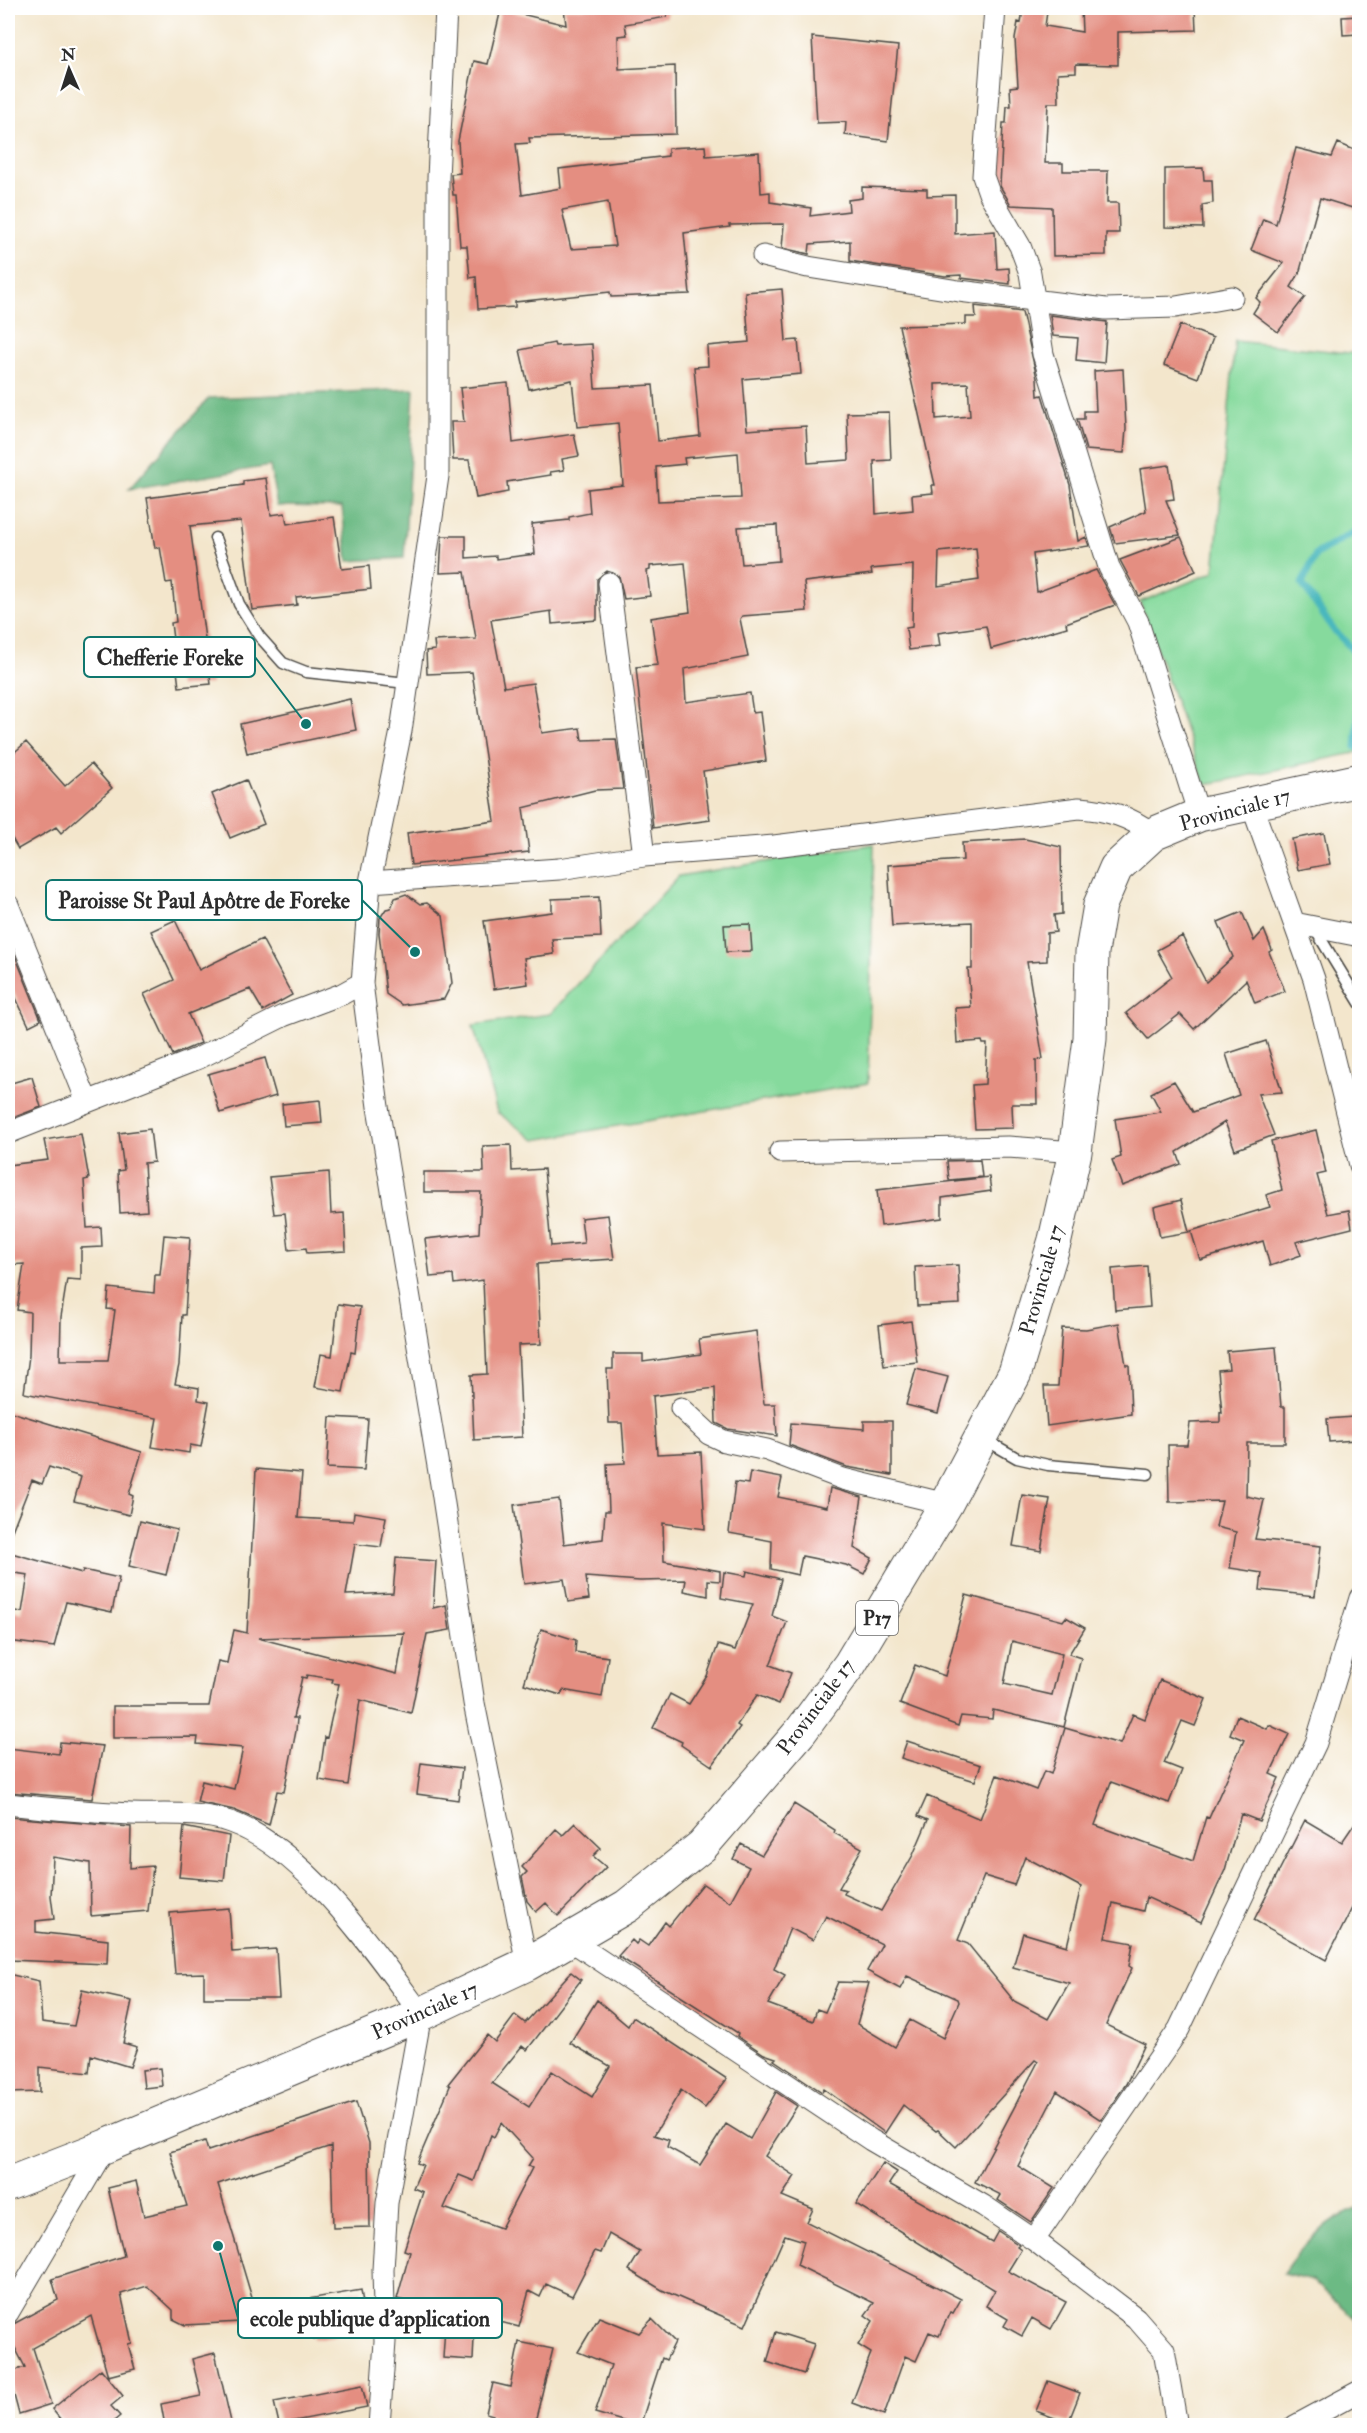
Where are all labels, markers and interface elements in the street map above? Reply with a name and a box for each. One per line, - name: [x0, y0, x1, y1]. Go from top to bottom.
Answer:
- north arrow: [39, 39, 99, 99]
- text: N: [60, 45, 77, 65]
- callout: Chefferie Foreke: [84, 637, 255, 677]
- text: Chefferie Foreke: [97, 644, 244, 672]
- street label: Provinciale 17: [1177, 782, 1294, 838]
- callout: Paroisse St Paul Apôtre de Foreke: [46, 880, 362, 920]
- text: Paroisse St Paul Apôtre de Foreke: [58, 887, 351, 916]
- street label: Provinciale 17: [1013, 1221, 1071, 1338]
- road number: P17: [856, 1601, 898, 1635]
- street label: Provinciale 17: [771, 1653, 861, 1760]
- street label: Provinciale 17: [368, 1975, 483, 2046]
- callout: ecole publique d'application: [238, 2298, 502, 2338]
- text: ecole publique d'application: [250, 2305, 491, 2334]

